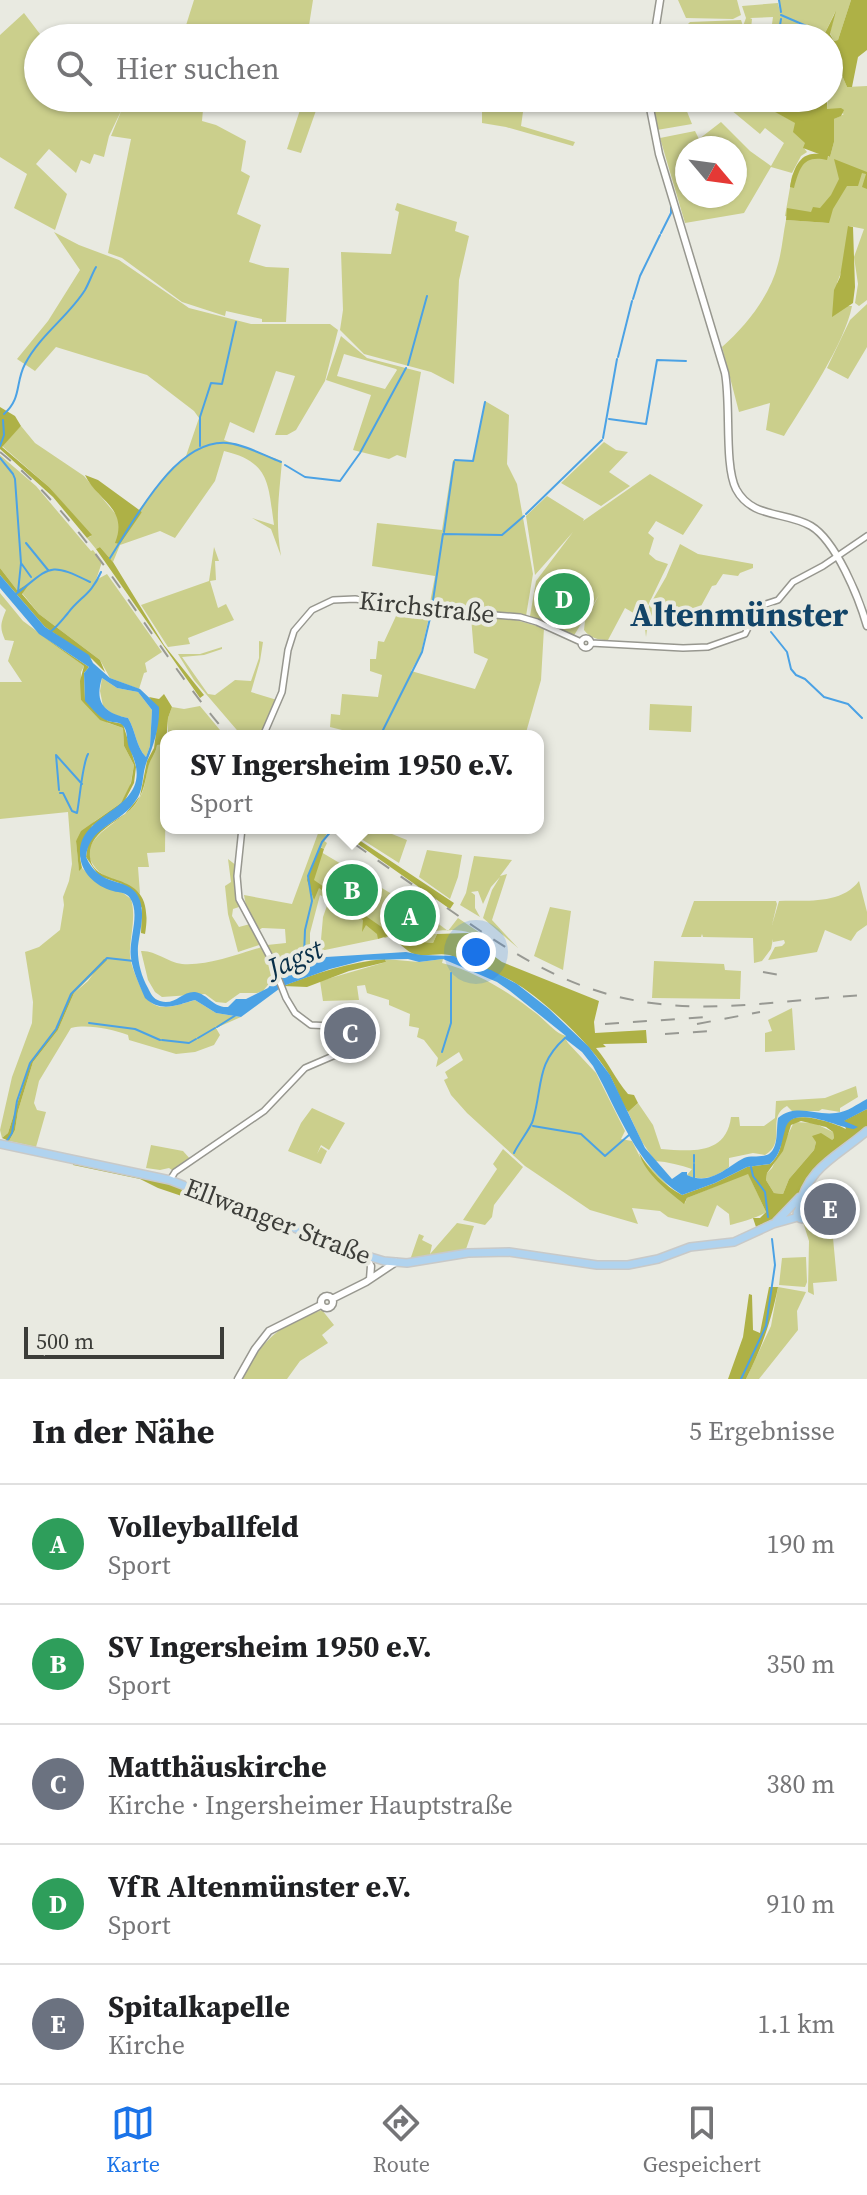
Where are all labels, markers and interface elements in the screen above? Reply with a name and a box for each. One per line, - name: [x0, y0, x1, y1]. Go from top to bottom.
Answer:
- search box: [24, 24, 843, 112]
- icon: search: [52, 46, 96, 90]
- text: Hier suchen: [116, 48, 280, 89]
- north arrow: [675, 136, 747, 208]
- pin: D: [538, 569, 590, 629]
- street label: Kirchstraße: [357, 582, 497, 632]
- district label: Altenmünster: [630, 591, 848, 637]
- popup: [160, 730, 544, 834]
- text: SV Ingersheim 1950 e.V.: [190, 744, 514, 785]
- text: Sport: [190, 785, 253, 821]
- pin: B: [326, 860, 378, 920]
- pin: A: [384, 886, 436, 946]
- water label: Jagst: [258, 929, 330, 988]
- your location: [456, 932, 496, 972]
- pin: C: [324, 1003, 376, 1063]
- street label: Ellwanger Straße: [180, 1169, 376, 1273]
- pin: E: [804, 1179, 856, 1239]
- scale bar: [24, 1323, 224, 1359]
- text: 500 m: [36, 1326, 94, 1356]
- text: In der Nähe: [32, 1408, 215, 1454]
- text: 5 Ergebnisse: [689, 1413, 835, 1449]
- text: Volleyballfeld: [108, 1506, 299, 1547]
- text: A: [49, 1526, 67, 1562]
- text: 190 m: [767, 1526, 835, 1562]
- text: Sport: [108, 1547, 170, 1583]
- text: SV Ingersheim 1950 e.V.: [108, 1626, 432, 1667]
- text: B: [50, 1646, 66, 1682]
- text: 350 m: [767, 1646, 835, 1682]
- text: Sport: [108, 1667, 170, 1703]
- text: Matthäuskirche: [108, 1746, 327, 1787]
- text: C: [50, 1766, 66, 1802]
- text: 380 m: [767, 1766, 835, 1802]
- text: Kirche · Ingersheimer Hauptstraße: [108, 1787, 513, 1823]
- text: VfR Altenmünster e.V.: [108, 1866, 411, 1907]
- text: D: [49, 1886, 67, 1922]
- text: 910 m: [767, 1886, 835, 1922]
- text: Sport: [108, 1907, 170, 1943]
- text: Spitalkapelle: [108, 1986, 290, 2027]
- text: E: [50, 2006, 66, 2042]
- text: 1.1 km: [757, 2006, 835, 2042]
- text: Kirche: [108, 2027, 185, 2063]
- tab: Karte: [106, 2101, 160, 2179]
- tab: Route: [373, 2101, 430, 2179]
- tab: Gespeichert: [643, 2101, 761, 2179]

